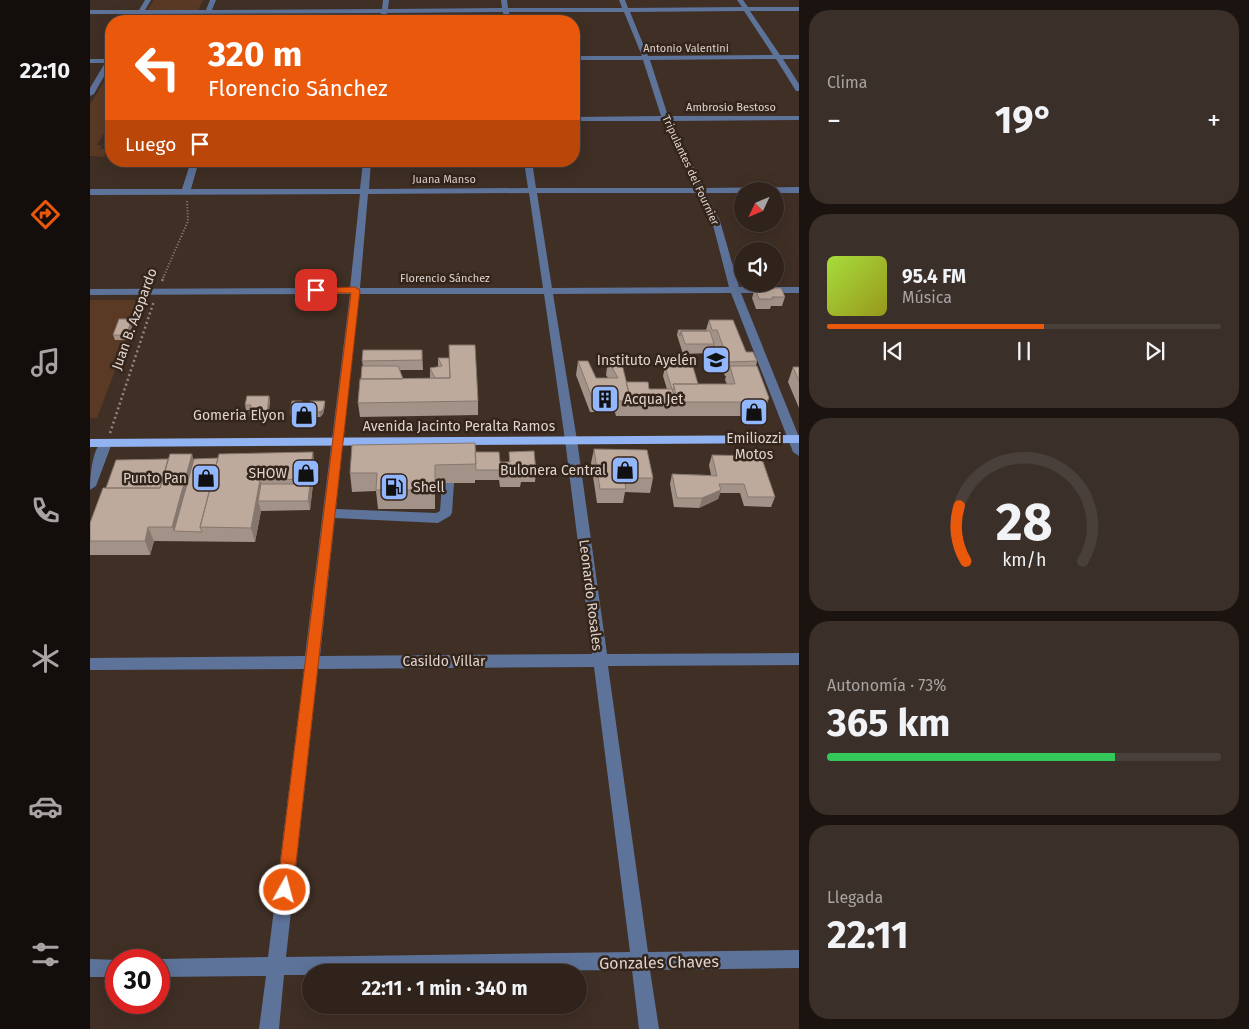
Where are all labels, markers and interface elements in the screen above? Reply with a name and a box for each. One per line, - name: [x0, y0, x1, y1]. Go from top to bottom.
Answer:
- text: 320 m: [208, 33, 302, 75]
- icon: left: [125, 35, 190, 100]
- street label: Antonio Valentini: [643, 42, 729, 55]
- text: 22:10: [20, 57, 70, 84]
- text: Clima: [827, 73, 867, 92]
- text: Florencio Sánchez: [208, 75, 388, 102]
- text: 19°: [995, 97, 1053, 143]
- street label: Ambrosio Bestoso: [686, 101, 776, 114]
- text: −: [827, 104, 841, 137]
- text: +: [1207, 104, 1221, 137]
- street label: Tripulantes del Fournier: [659, 113, 722, 228]
- icon: arrive: [186, 130, 214, 158]
- text: Luego: [125, 133, 176, 156]
- street label: Juana Manso: [412, 173, 476, 186]
- north arrow: [734, 182, 784, 232]
- map controls: [734, 182, 784, 292]
- icon: directions: [28, 197, 63, 232]
- button: sound: [734, 242, 784, 292]
- text: 95.4 FM: [902, 265, 966, 288]
- street label: Juan B. Azopardo: [108, 266, 161, 372]
- pin: [295, 269, 337, 311]
- street label: Florencio Sánchez: [400, 272, 490, 285]
- icon: arrive: [302, 276, 330, 304]
- text: Música: [902, 288, 952, 307]
- icon: previous: [879, 337, 907, 365]
- icon: pause: [1010, 337, 1038, 365]
- icon: next: [1141, 337, 1169, 365]
- icon: music: [28, 345, 63, 380]
- school or university icon: Instituto Ayelén: [701, 345, 731, 375]
- place label: Instituto Ayelén: [597, 352, 697, 369]
- building icon: Acqua Jet: [590, 384, 620, 414]
- place label: Acqua Jet: [624, 391, 684, 408]
- shop icon: Emiliozzi Motos: [739, 397, 769, 427]
- shop icon: Gomeria Elyon: [289, 400, 319, 430]
- place label: Gomeria Elyon: [193, 407, 285, 424]
- street label: Avenida Jacinto Peralta Ramos: [363, 418, 556, 435]
- place label: Emiliozzi Motos: [726, 430, 782, 463]
- shop icon: Bulonera Central: [610, 455, 640, 485]
- shop icon: SHOW: [291, 458, 321, 488]
- place label: Bulonera Central: [500, 462, 606, 479]
- shop icon: Punto Pan: [191, 463, 221, 493]
- place label: SHOW: [249, 465, 287, 482]
- place label: Punto Pan: [123, 470, 187, 487]
- fuel station icon: Shell: [379, 472, 409, 502]
- place label: Shell: [413, 479, 445, 496]
- text: 28: [995, 491, 1053, 554]
- icon: phone: [28, 493, 63, 528]
- street label: Leonardo Rosales: [575, 538, 606, 652]
- text: km/h: [1002, 549, 1046, 571]
- icon: climate: [28, 641, 63, 676]
- street label: Casildo Villar: [403, 653, 486, 670]
- text: Autonomía · 73%: [827, 676, 946, 695]
- text: 365 km: [827, 700, 950, 746]
- icon: car: [28, 789, 63, 824]
- position arrow: [258, 863, 310, 915]
- text: Llegada: [827, 888, 883, 907]
- text: 22:11: [827, 912, 909, 958]
- icon: filters: [28, 937, 63, 972]
- speed limit sign: 30: [105, 949, 170, 1014]
- street label: Gonzales Chaves: [599, 952, 719, 973]
- text: 22:11 · 1 min · 340 m: [362, 977, 527, 1000]

